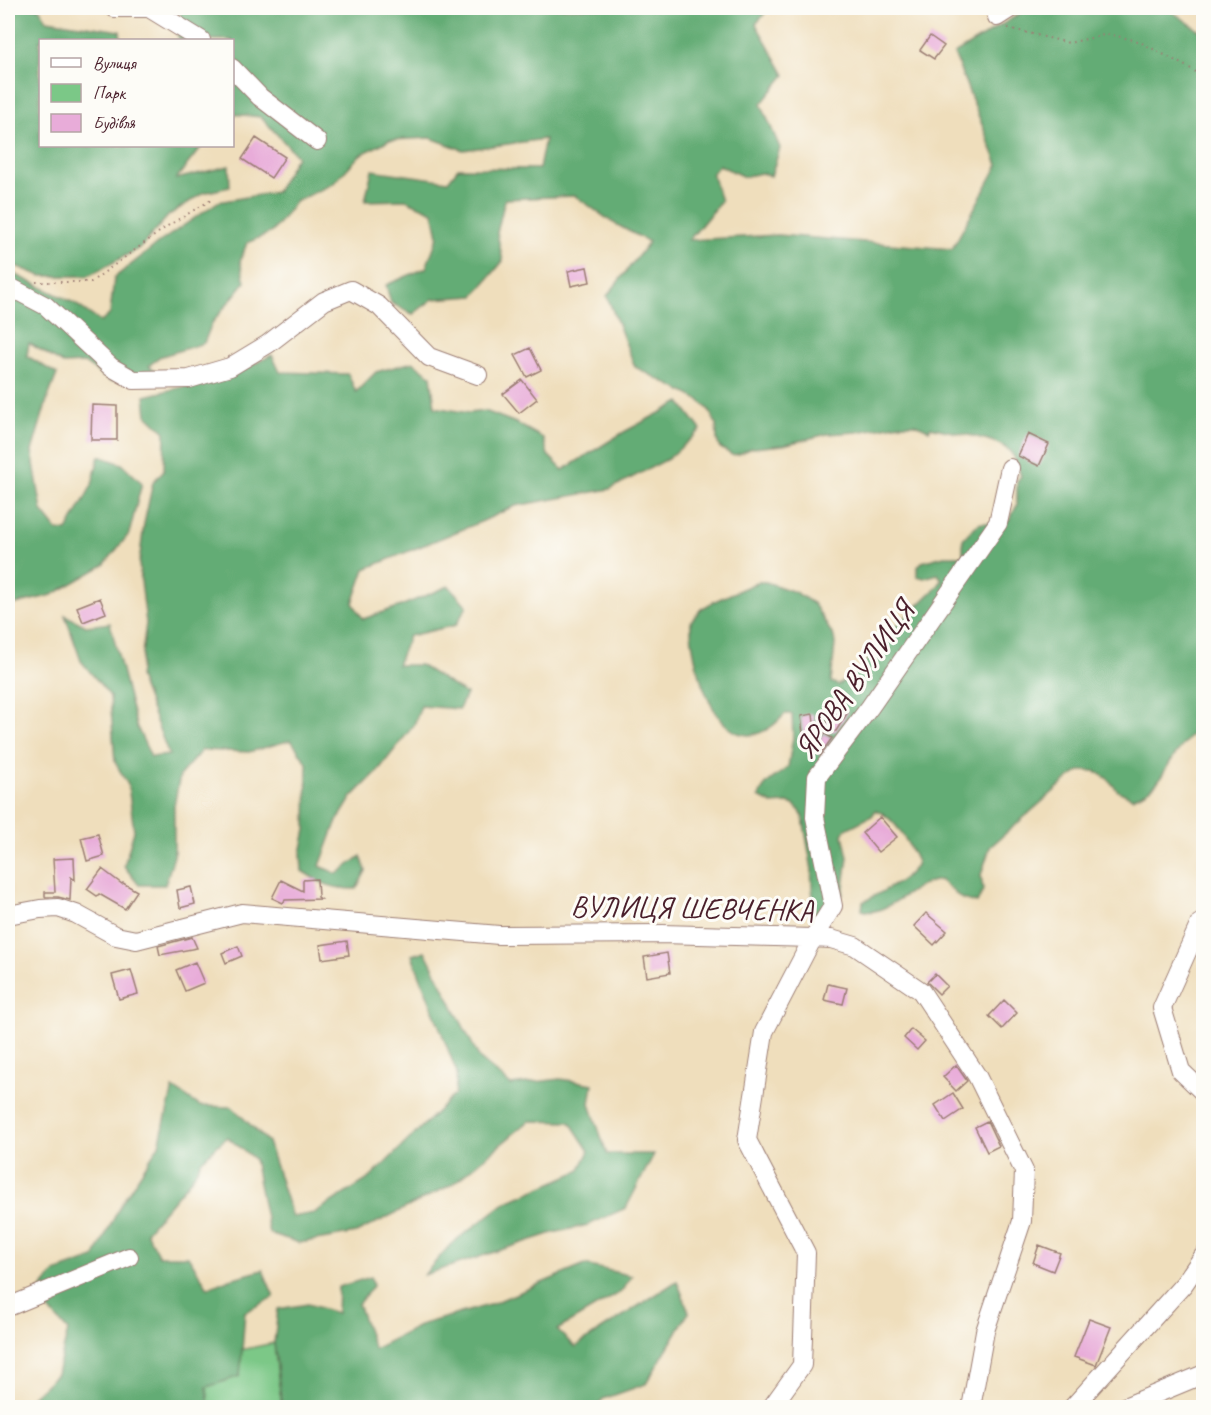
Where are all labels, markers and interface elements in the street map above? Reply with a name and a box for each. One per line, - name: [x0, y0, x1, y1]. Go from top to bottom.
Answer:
- legend: [39, 39, 234, 147]
- text: Вулиця: [93, 52, 137, 74]
- text: Парк: [93, 82, 127, 104]
- text: Будівля: [93, 112, 136, 134]
- street label: ЯРОВА ВУЛИЦЯ: [786, 590, 925, 766]
- street label: ВУЛИЦЯ ШЕВЧЕНКА: [570, 887, 815, 929]

